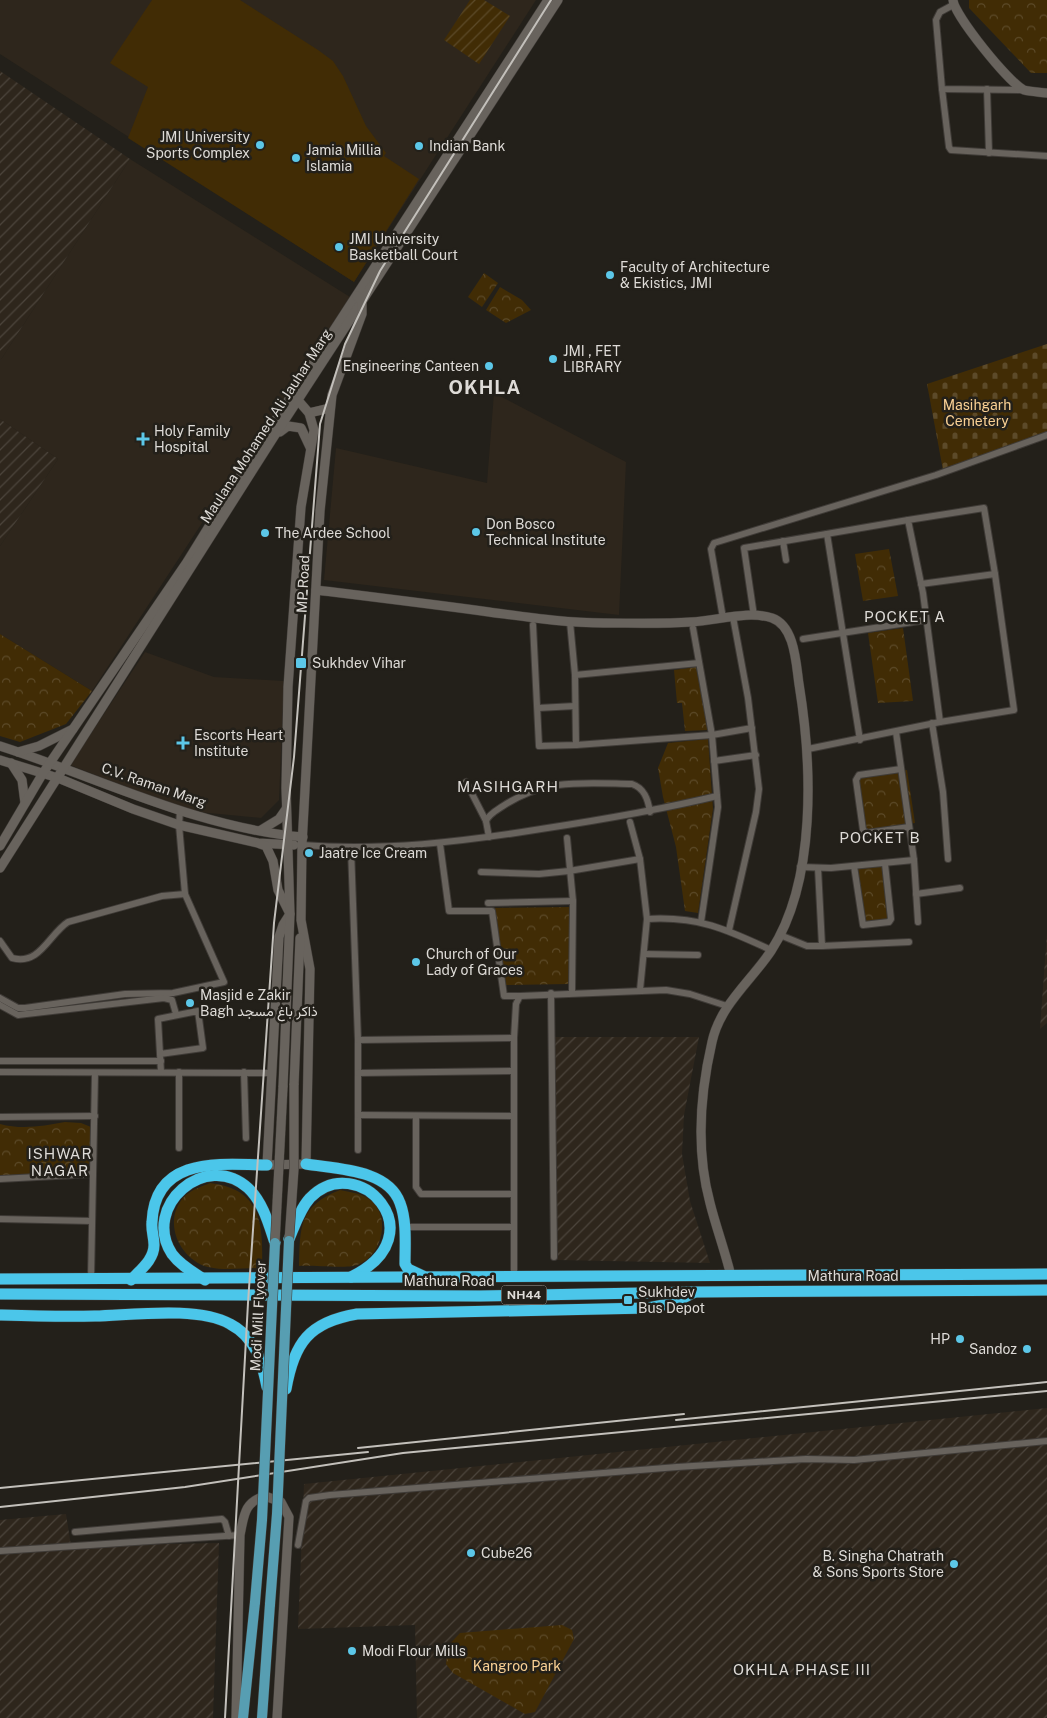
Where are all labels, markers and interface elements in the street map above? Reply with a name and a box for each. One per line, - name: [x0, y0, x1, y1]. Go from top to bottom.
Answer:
- place label: JMI University Sports Complex: [146, 129, 250, 161]
- place label: Indian Bank: [429, 138, 505, 154]
- marker: JMI University Sports Complex: [254, 139, 266, 151]
- marker: Indian Bank: [413, 140, 425, 152]
- place label: Jamia Millia Islamia: [306, 142, 381, 174]
- marker: Jamia Millia Islamia: [290, 152, 302, 164]
- place label: JMI University Basketball Court: [349, 231, 458, 263]
- marker: JMI University Basketball Court: [333, 241, 345, 253]
- place label: Faculty of Architecture & Ekistics, JMI: [620, 259, 770, 291]
- marker: Faculty of Architecture & Ekistics, JMI: [604, 269, 616, 281]
- street label: Maulana Mohamed Ali Jauhar Marg: [197, 326, 335, 526]
- place label: JMI , FET LIBRARY: [563, 343, 622, 375]
- marker: JMI , FET LIBRARY: [547, 353, 559, 365]
- place label: Engineering Canteen: [343, 358, 479, 374]
- marker: Engineering Canteen: [483, 360, 495, 372]
- district label: OKHLA: [449, 376, 521, 398]
- park label: Masihgarh Cemetery: [943, 397, 1011, 429]
- place label: Holy Family Hospital: [154, 423, 231, 455]
- marker: Holy Family Hospital: [136, 432, 150, 446]
- place label: Don Bosco Technical Institute: [486, 516, 606, 548]
- place label: The Ardee School: [275, 525, 391, 541]
- marker: Don Bosco Technical Institute: [470, 526, 482, 538]
- marker: The Ardee School: [259, 527, 271, 539]
- street label: MP Road: [293, 555, 313, 613]
- district label: POCKET A: [864, 608, 946, 625]
- place label: Sukhdev Vihar: [312, 655, 406, 671]
- marker: Sukhdev Vihar: [294, 656, 308, 670]
- place label: Escorts Heart Institute: [194, 727, 283, 759]
- marker: Escorts Heart Institute: [176, 736, 190, 750]
- street label: C.V. Raman Marg: [100, 760, 209, 811]
- district label: MASIHGARH: [457, 778, 559, 795]
- district label: POCKET B: [839, 829, 921, 846]
- place label: Jaatre Ice Cream: [319, 845, 427, 861]
- marker: Jaatre Ice Cream: [303, 847, 315, 859]
- place label: Church of Our Lady of Graces: [426, 946, 523, 978]
- marker: Church of Our Lady of Graces: [410, 956, 422, 968]
- place label: Masjid e Zakir Bagh ذاکر باغ مسجد: [200, 987, 318, 1022]
- marker: Masjid e Zakir Bagh ذاکر باغ مسجد: [184, 997, 196, 1009]
- district label: ISHWAR NAGAR: [27, 1145, 93, 1179]
- street label: Modi Mill Flyover: [247, 1260, 269, 1372]
- street label: Mathura Road: [807, 1268, 899, 1284]
- street label: Mathura Road: [403, 1273, 495, 1289]
- place label: Sukhdev Bus Depot: [638, 1284, 705, 1316]
- road number: NH44: [502, 1286, 546, 1304]
- marker: Sukhdev Bus Depot: [622, 1294, 634, 1306]
- place label: HP: [930, 1331, 950, 1347]
- marker: HP: [954, 1333, 966, 1345]
- place label: Sandoz: [969, 1341, 1017, 1357]
- marker: Sandoz: [1021, 1343, 1033, 1355]
- place label: Cube26: [481, 1545, 532, 1561]
- marker: Cube26: [465, 1547, 477, 1559]
- place label: B. Singha Chatrath & Sons Sports Store: [813, 1548, 944, 1580]
- marker: B. Singha Chatrath & Sons Sports Store: [948, 1558, 960, 1570]
- place label: Modi Flour Mills: [362, 1643, 466, 1659]
- marker: Modi Flour Mills: [346, 1645, 358, 1657]
- park label: Kangroo Park: [473, 1658, 561, 1674]
- district label: OKHLA PHASE III: [733, 1661, 871, 1678]

